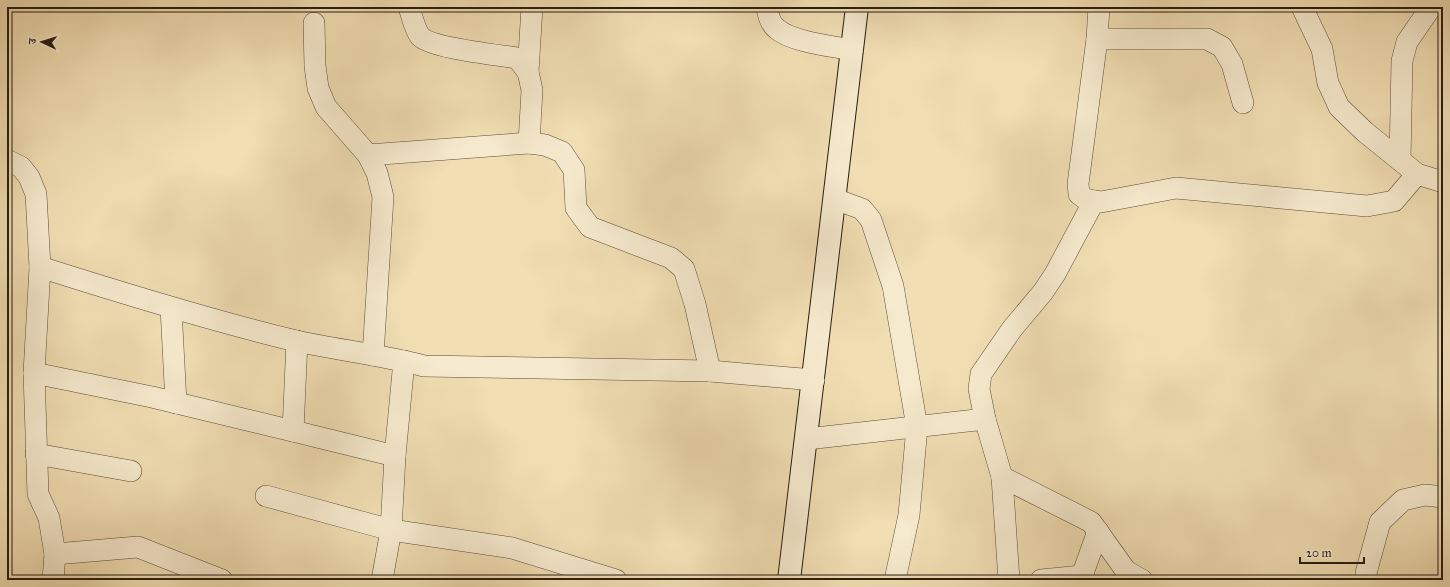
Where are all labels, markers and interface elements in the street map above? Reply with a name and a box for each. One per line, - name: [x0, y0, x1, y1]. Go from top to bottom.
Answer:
- north arrow: [22, 22, 62, 62]
- text: उ: [26, 37, 39, 46]
- scale bar: [1300, 539, 1364, 565]
- text: 20 m: [1306, 546, 1332, 560]

